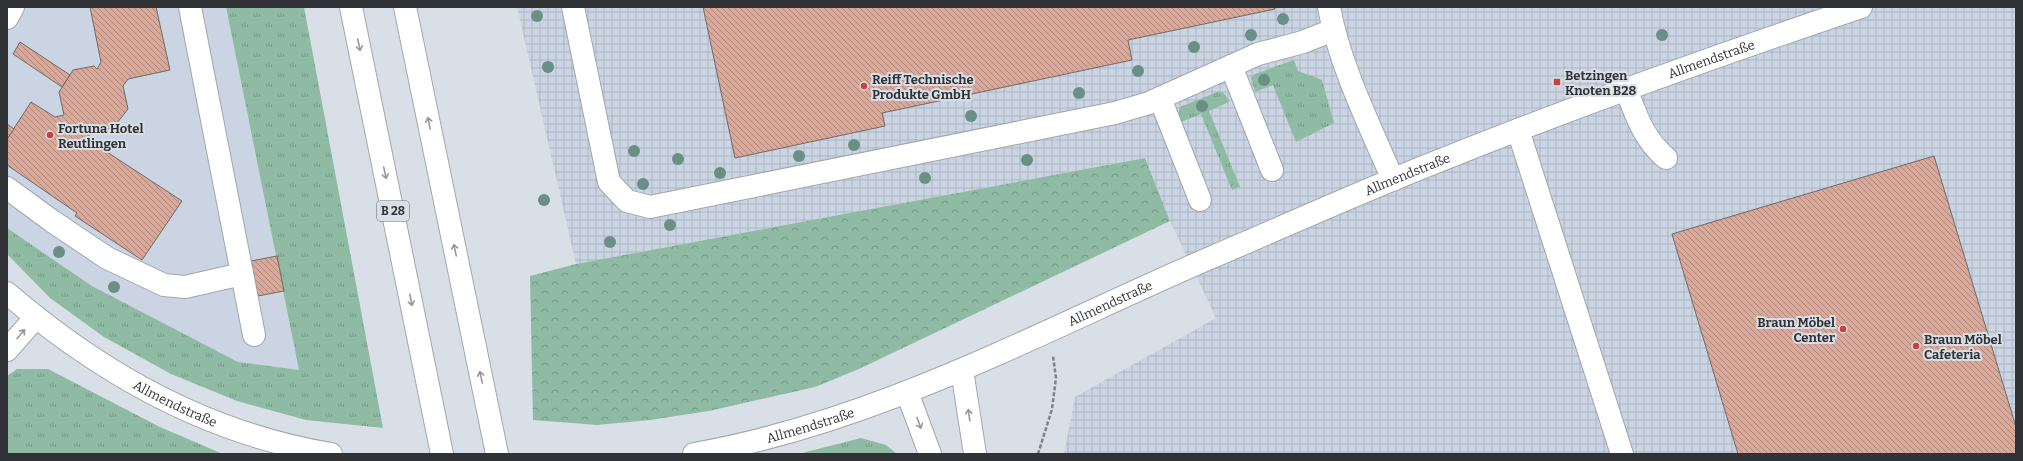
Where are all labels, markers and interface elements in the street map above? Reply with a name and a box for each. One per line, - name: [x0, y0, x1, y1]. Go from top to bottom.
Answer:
- street label: Allmendstraße: [1666, 37, 1757, 81]
- one-way arrow: [355, 38, 363, 51]
- place label: Betzingen Knoten B28: [1565, 68, 1637, 98]
- place label: Reiff Technische Produkte GmbH: [872, 72, 974, 102]
- marker: Betzingen Knoten B28: [1552, 77, 1562, 87]
- marker: Reiff Technische Produkte GmbH: [859, 81, 869, 91]
- one-way arrow: [425, 116, 433, 129]
- place label: Fortuna Hotel Reutlingen: [58, 121, 143, 151]
- marker: Fortuna Hotel Reutlingen: [45, 130, 55, 140]
- street label: Allmendstraße: [1362, 150, 1452, 198]
- one-way arrow: [381, 166, 389, 179]
- road number: B 28: [377, 201, 409, 221]
- one-way arrow: [451, 244, 459, 257]
- street label: Allmendstraße: [1066, 278, 1155, 329]
- one-way arrow: [407, 293, 415, 306]
- place label: Braun Möbel Center: [1757, 315, 1835, 345]
- marker: Braun Möbel Center: [1838, 324, 1848, 334]
- one-way arrow: [17, 328, 26, 339]
- place label: Braun Möbel Cafeteria: [1924, 332, 2002, 362]
- marker: Braun Möbel Cafeteria: [1911, 341, 1921, 351]
- one-way arrow: [477, 371, 485, 384]
- street label: Allmendstraße: [131, 377, 219, 430]
- street label: Allmendstraße: [765, 405, 856, 446]
- one-way arrow: [965, 409, 973, 422]
- one-way arrow: [915, 417, 923, 429]

